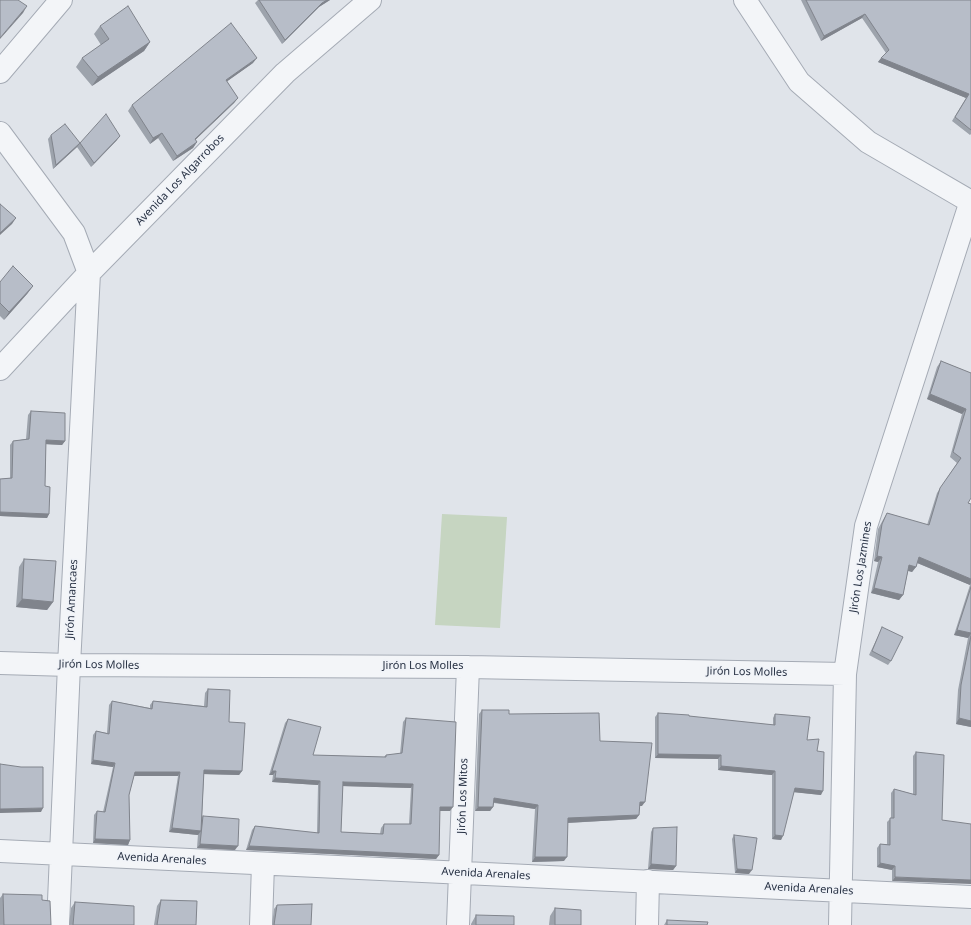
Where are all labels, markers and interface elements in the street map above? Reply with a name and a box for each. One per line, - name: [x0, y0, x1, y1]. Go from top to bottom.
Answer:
- street label: Avenida Los Algarrobos: [133, 132, 227, 228]
- street label: Jirón Los Jazmines: [847, 520, 875, 614]
- street label: Jirón Amancaes: [63, 559, 81, 639]
- street label: Jirón Los Molles: [58, 658, 140, 672]
- street label: Jirón Los Molles: [383, 659, 463, 673]
- street label: Jirón Los Molles: [706, 665, 788, 679]
- street label: Jirón Los Mitos: [455, 758, 471, 834]
- street label: Avenida Arenales: [117, 850, 207, 868]
- street label: Avenida Arenales: [441, 865, 531, 883]
- street label: Avenida Arenales: [764, 880, 854, 898]

